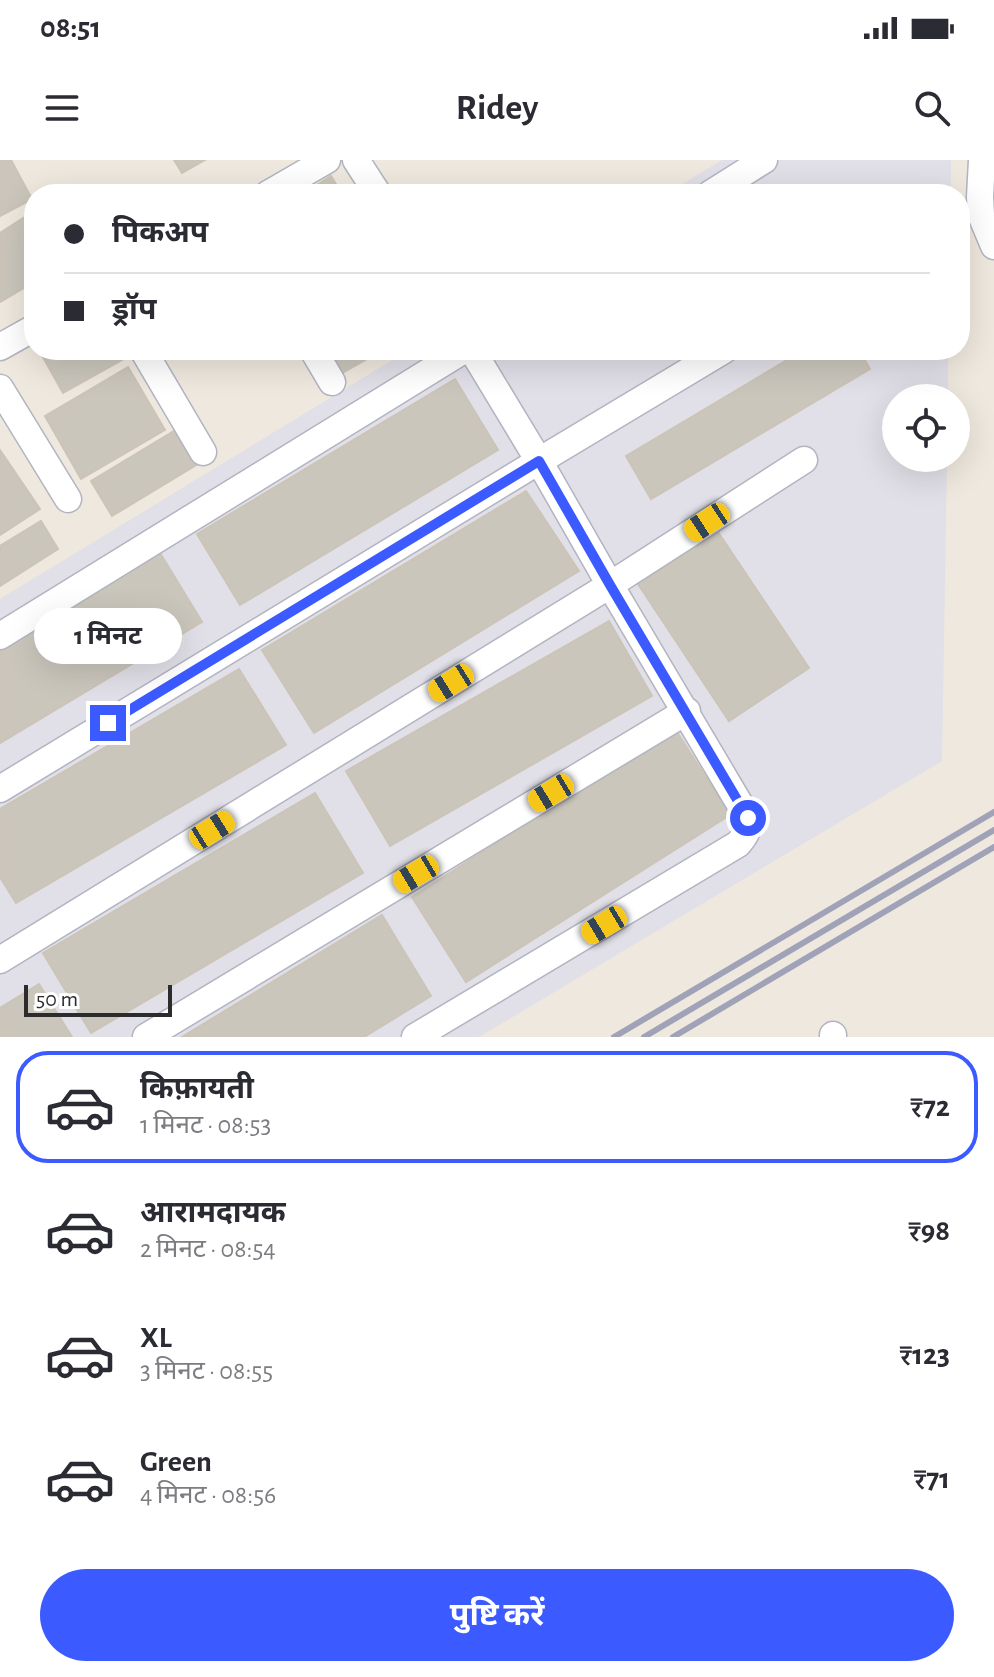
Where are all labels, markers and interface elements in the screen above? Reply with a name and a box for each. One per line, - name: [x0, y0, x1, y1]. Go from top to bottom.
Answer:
- text: 08:51: [40, 13, 101, 43]
- icon: menu: [40, 86, 84, 130]
- icon: search: [910, 86, 954, 130]
- text: Ridey: [456, 90, 538, 126]
- text: पिकअप: [112, 218, 208, 248]
- text: ड्रॉप: [112, 295, 156, 325]
- map controls: [882, 384, 970, 472]
- button: locate: [882, 384, 970, 472]
- car: [680, 499, 734, 545]
- callout: 1 मिनट: [34, 607, 182, 663]
- text: 1 मिनट: [74, 623, 142, 649]
- car: [424, 660, 478, 706]
- route end: [90, 705, 126, 741]
- car: [524, 770, 578, 816]
- route start: [730, 800, 766, 836]
- car: [185, 807, 239, 853]
- car: [389, 851, 443, 897]
- car: [577, 902, 631, 948]
- scale bar: [24, 981, 172, 1017]
- text: 50 m: [36, 988, 78, 1010]
- icon: car: [44, 1071, 116, 1143]
- text: किफ़ायती: [140, 1074, 254, 1104]
- text: ₹72: [910, 1092, 950, 1122]
- text: 1 मिनट · 08:53: [140, 1112, 271, 1138]
- icon: car: [44, 1195, 116, 1267]
- text: आरामदायक: [140, 1198, 286, 1228]
- text: ₹98: [908, 1216, 950, 1246]
- text: 2 मिनट · 08:54: [140, 1236, 276, 1262]
- icon: car: [44, 1319, 116, 1391]
- text: XL: [140, 1323, 172, 1353]
- text: ₹123: [900, 1340, 950, 1370]
- text: 3 मिनट · 08:55: [140, 1358, 273, 1384]
- icon: car: [44, 1443, 116, 1515]
- text: Green: [140, 1447, 212, 1477]
- text: ₹71: [914, 1464, 950, 1494]
- text: 4 मिनट · 08:56: [140, 1482, 276, 1508]
- button: पुष्टि करें: [40, 1569, 954, 1661]

